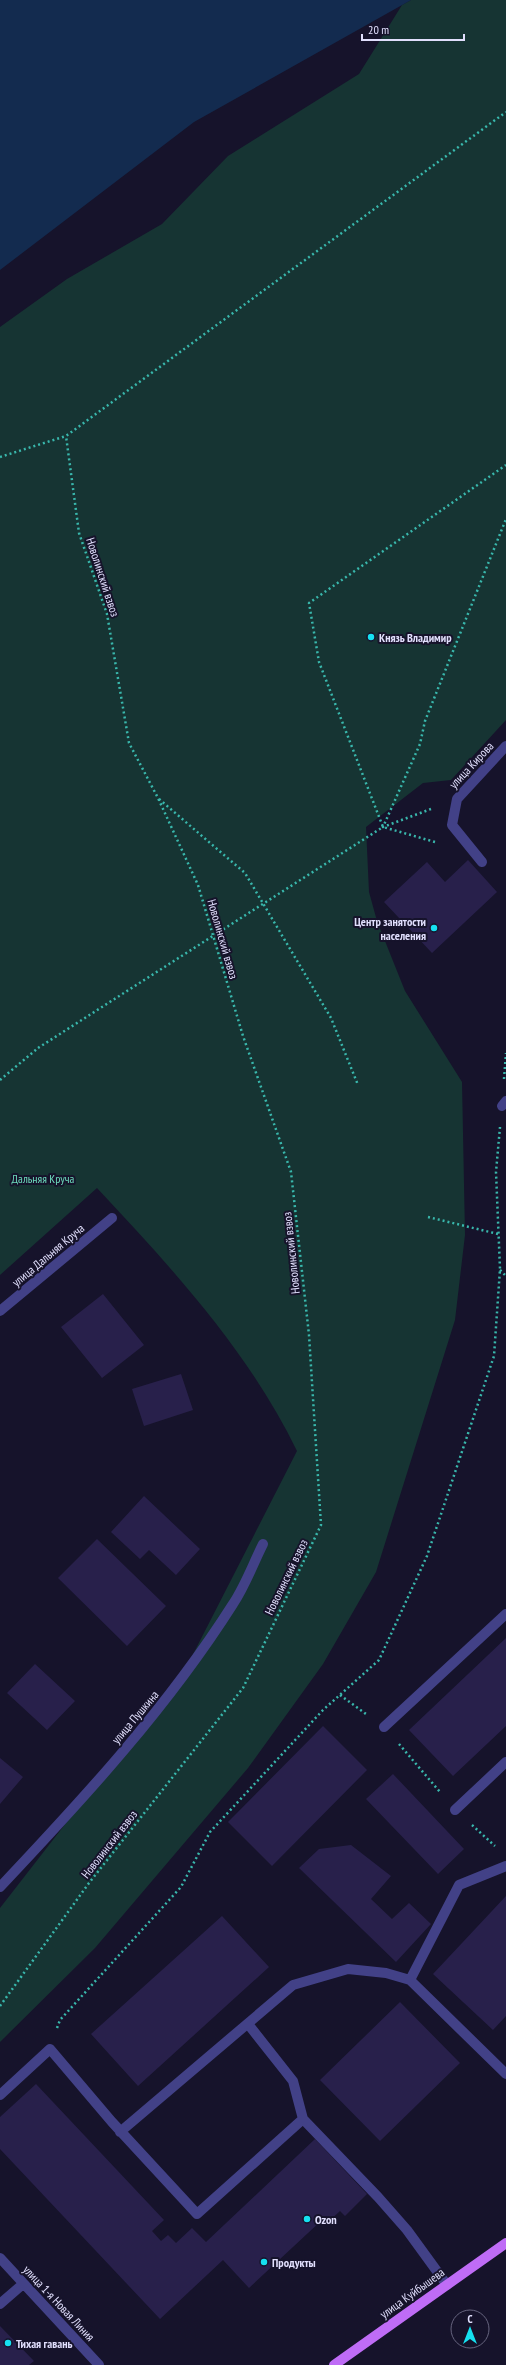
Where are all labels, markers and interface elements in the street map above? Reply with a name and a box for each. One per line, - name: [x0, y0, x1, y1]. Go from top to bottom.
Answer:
- scale bar: [362, 16, 464, 42]
- text: 20 m: [368, 22, 389, 37]
- street label: Новолинский взвоз: [83, 536, 123, 618]
- place label: Князь Владимир: [379, 630, 452, 645]
- marker: Князь Владимир: [366, 632, 376, 642]
- street label: улица Кирова: [446, 738, 497, 791]
- street label: Новолинский взвоз: [204, 897, 242, 981]
- place label: Центр занятости населения: [354, 914, 426, 943]
- marker: Центр занятости населения: [429, 923, 439, 933]
- park label: Дальняя Круча: [12, 1171, 75, 1186]
- street label: Новолинский взвоз: [279, 1211, 303, 1295]
- street label: улица Дальняя Круча: [9, 1220, 87, 1290]
- street label: Новолинский взвоз: [261, 1537, 311, 1617]
- street label: улица Пушкина: [108, 1687, 162, 1747]
- street label: Новолинский взвоз: [78, 1807, 140, 1881]
- place label: Ozon: [315, 2212, 337, 2227]
- marker: Ozon: [302, 2214, 312, 2224]
- place label: Продукты: [272, 2255, 316, 2270]
- marker: Продукты: [259, 2257, 269, 2267]
- street label: улица 1-я Новая Линия: [20, 2262, 98, 2344]
- street label: улица Куйбышева: [377, 2264, 447, 2321]
- north arrow: [450, 2309, 490, 2349]
- text: С: [467, 2312, 473, 2326]
- place label: Тихая гавань: [16, 2336, 73, 2351]
- marker: Тихая гавань: [3, 2338, 13, 2348]

